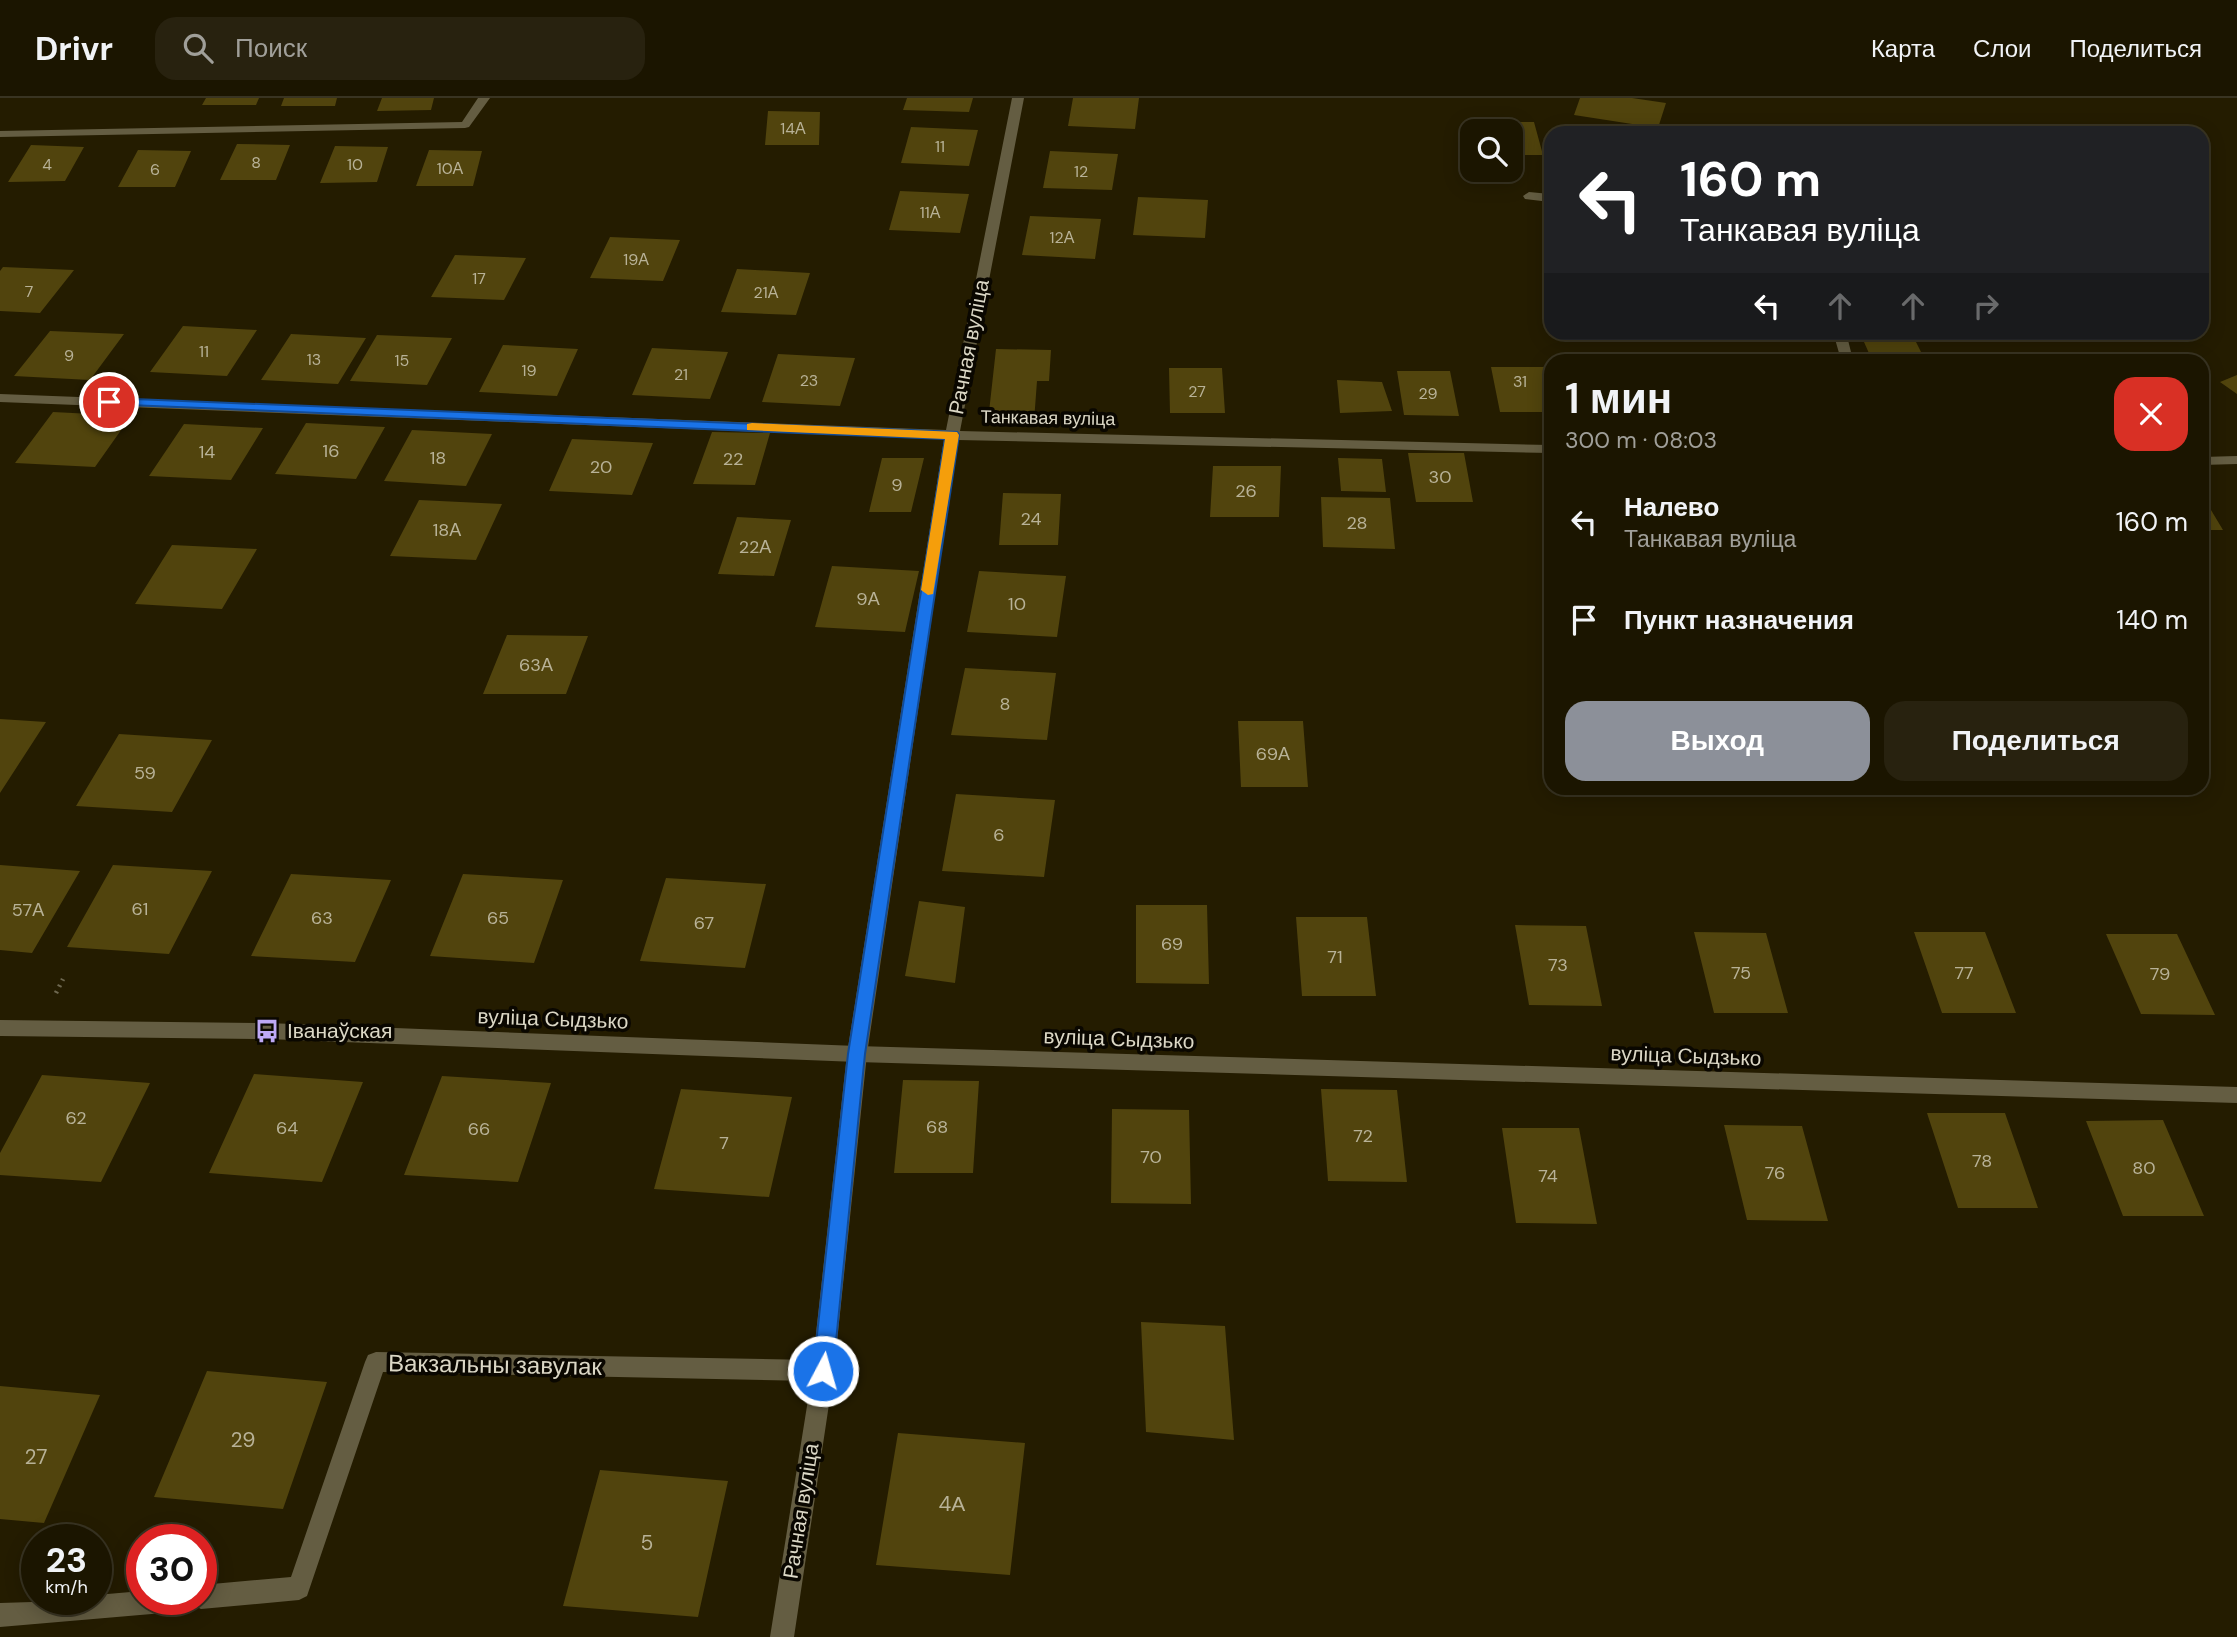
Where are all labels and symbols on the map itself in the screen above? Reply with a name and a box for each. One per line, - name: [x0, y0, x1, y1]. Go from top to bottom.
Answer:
- house number: 14А: [780, 118, 806, 139]
- house number: 11: [935, 136, 945, 157]
- house number: 8: [251, 152, 261, 173]
- house number: 4: [42, 154, 52, 175]
- house number: 10: [347, 154, 363, 175]
- house number: 10А: [437, 158, 464, 179]
- house number: 6: [150, 159, 160, 180]
- house number: 12: [1074, 161, 1088, 182]
- house number: 11А: [920, 202, 941, 223]
- house number: 12А: [1050, 227, 1075, 248]
- house number: 19А: [623, 249, 649, 270]
- house number: 17: [472, 268, 486, 289]
- street label: Рачная вуліца: [942, 277, 996, 417]
- house number: 7: [25, 281, 33, 302]
- house number: 21А: [754, 282, 779, 303]
- house number: 11: [199, 341, 209, 362]
- house number: 9: [64, 345, 74, 366]
- house number: 13: [307, 349, 321, 370]
- house number: 15: [395, 350, 409, 371]
- house number: 19: [521, 360, 537, 381]
- house number: 21: [674, 364, 688, 385]
- house number: 23: [800, 370, 818, 391]
- house number: 31: [1513, 371, 1527, 392]
- pin: [79, 372, 139, 432]
- house number: 27: [1188, 381, 1206, 402]
- house number: 29: [1418, 383, 1438, 404]
- street label: Танкавая вуліца: [980, 405, 1117, 431]
- house number: 16: [323, 439, 339, 463]
- house number: 14: [199, 440, 215, 464]
- house number: 18: [430, 446, 446, 470]
- house number: 22: [723, 447, 743, 471]
- house number: 20: [590, 455, 612, 479]
- house number: 30: [1429, 465, 1451, 489]
- house number: 9: [891, 473, 903, 497]
- house number: 26: [1235, 479, 1257, 503]
- house number: 24: [1021, 507, 1042, 531]
- house number: 28: [1346, 511, 1368, 535]
- house number: 18А: [433, 518, 461, 542]
- house number: 22А: [739, 535, 771, 559]
- house number: 9А: [856, 587, 880, 611]
- house number: 10: [1008, 592, 1026, 616]
- house number: 63А: [519, 653, 553, 677]
- house number: 8: [1000, 692, 1010, 716]
- house number: 69А: [1256, 742, 1290, 766]
- house number: 59: [134, 761, 156, 785]
- house number: 6: [993, 823, 1005, 847]
- house number: 61: [132, 897, 148, 921]
- house number: 57А: [12, 898, 44, 922]
- house number: 63: [311, 906, 333, 930]
- house number: 65: [487, 906, 509, 930]
- house number: 67: [694, 911, 714, 935]
- house number: 69: [1161, 932, 1183, 956]
- house number: 71: [1327, 945, 1343, 969]
- house number: 73: [1548, 953, 1568, 977]
- house number: 75: [1731, 961, 1751, 985]
- house number: 77: [1954, 961, 1974, 985]
- house number: 79: [2150, 962, 2170, 986]
- street label: вуліца Сыдзько: [477, 1002, 629, 1036]
- bus stop icon: Іванаўская: [253, 1017, 281, 1045]
- place label: Іванаўская: [287, 1017, 392, 1045]
- street label: вуліца Сыдзько: [1043, 1022, 1195, 1056]
- street label: вуліца Сыдзько: [1610, 1039, 1762, 1073]
- house number: 62: [65, 1106, 87, 1130]
- house number: 68: [926, 1115, 948, 1139]
- house number: 64: [276, 1116, 298, 1140]
- house number: 66: [468, 1117, 490, 1141]
- house number: 72: [1353, 1124, 1373, 1148]
- house number: 7: [719, 1131, 729, 1155]
- house number: 70: [1140, 1145, 1162, 1169]
- house number: 78: [1972, 1149, 1992, 1173]
- house number: 80: [2132, 1156, 2156, 1180]
- house number: 76: [1765, 1161, 1785, 1185]
- house number: 74: [1538, 1164, 1558, 1188]
- position arrow: [786, 1334, 860, 1408]
- street label: Вакзальны завулак: [388, 1347, 603, 1382]
- house number: 29: [230, 1426, 256, 1454]
- street label: Рачная вуліца: [776, 1441, 826, 1581]
- house number: 27: [25, 1443, 47, 1471]
- house number: 4А: [939, 1490, 965, 1518]
- speed limit sign: 30: [126, 1524, 217, 1615]
- house number: 5: [641, 1529, 653, 1557]

